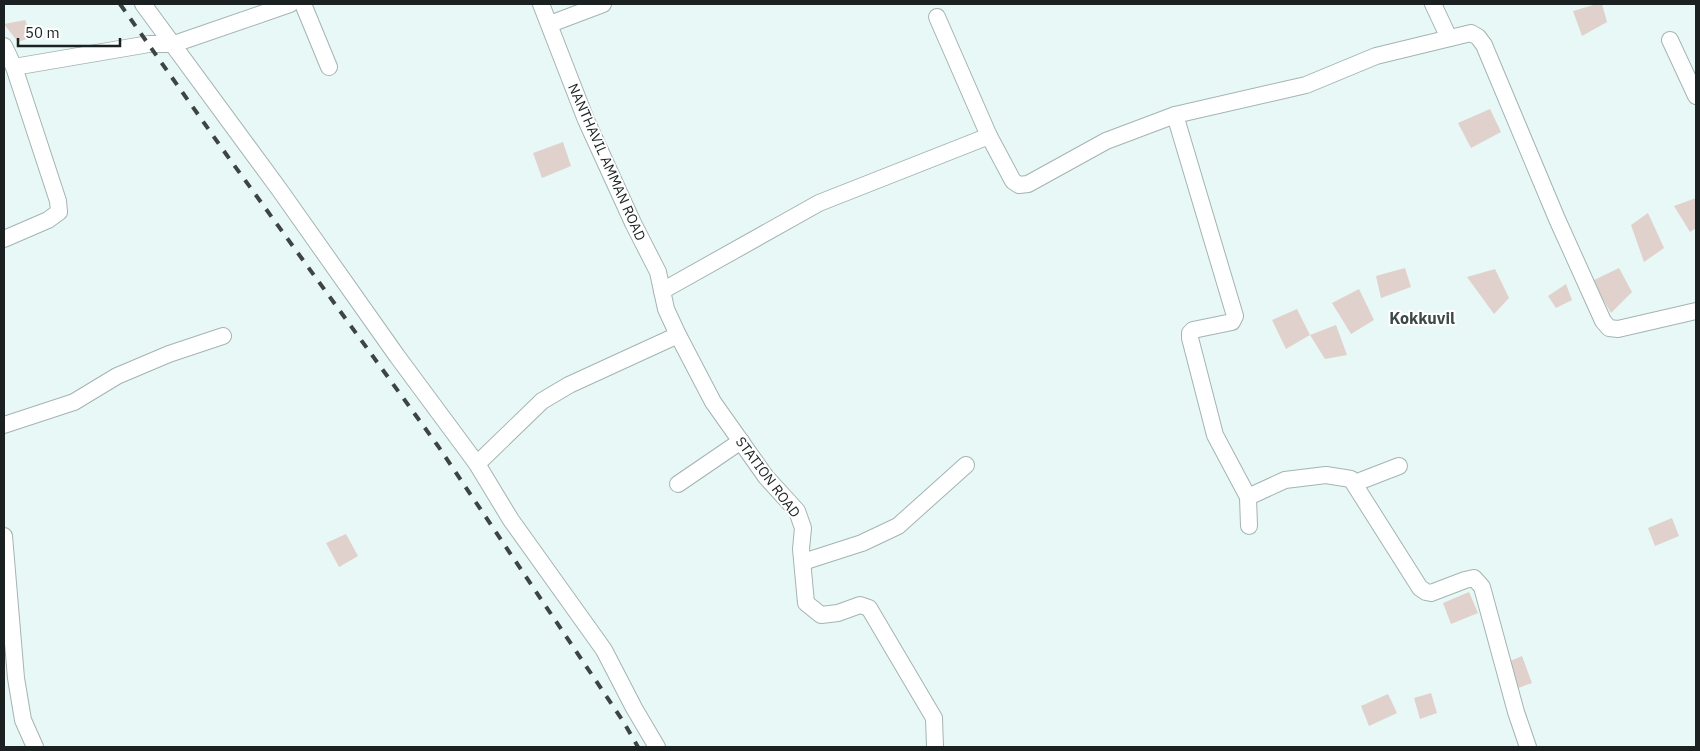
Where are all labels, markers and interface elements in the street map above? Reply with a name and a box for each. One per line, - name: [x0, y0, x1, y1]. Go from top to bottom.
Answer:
- scale bar: [18, 15, 120, 47]
- text: 50 m: [25, 23, 60, 42]
- street label: NANTHAVIL AMMAN ROAD: [564, 81, 650, 243]
- district label: Kokkuvil: [1389, 308, 1455, 328]
- street label: STATION ROAD: [732, 433, 804, 521]

